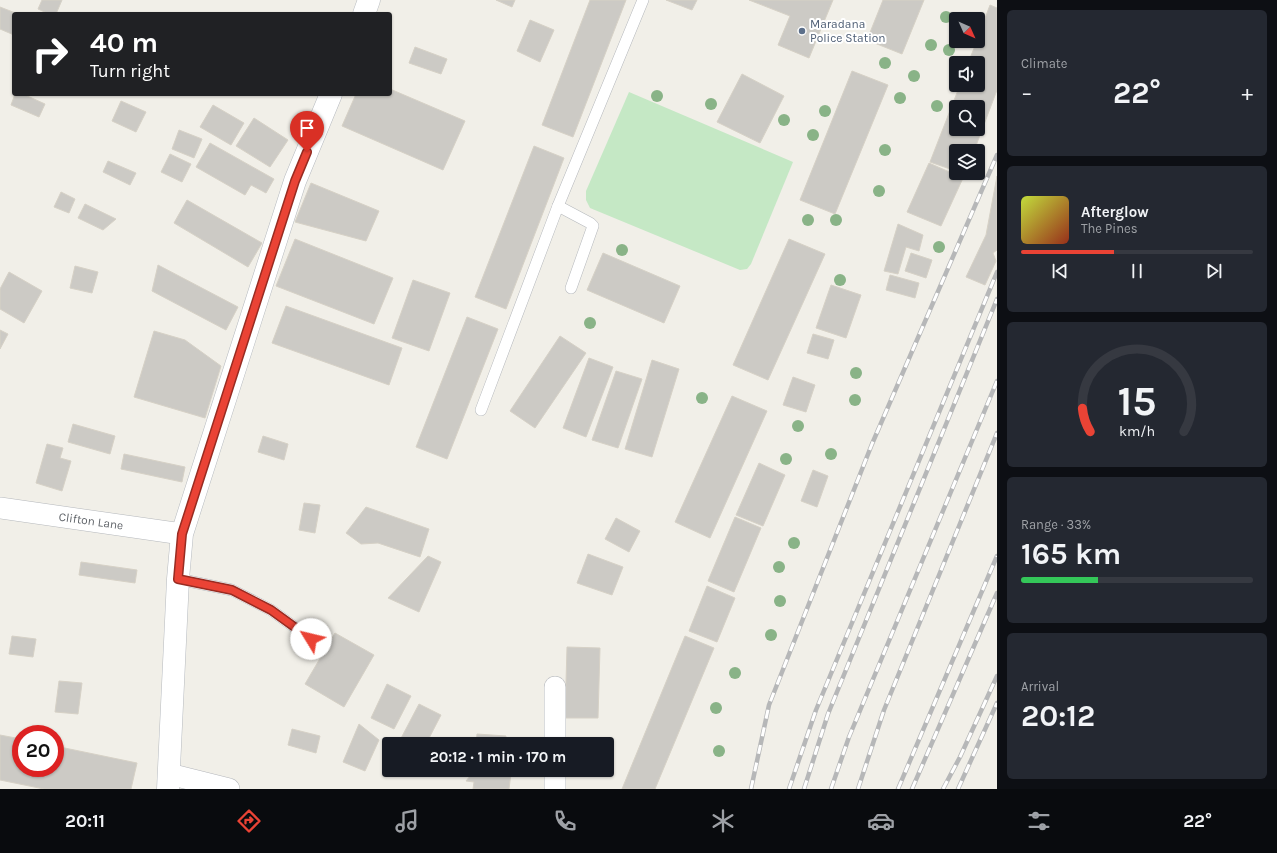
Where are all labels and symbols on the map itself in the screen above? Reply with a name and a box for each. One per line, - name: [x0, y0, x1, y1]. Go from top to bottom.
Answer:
- north arrow: [949, 12, 985, 48]
- place label: Maradana Police Station: [810, 17, 886, 45]
- marker: Maradana Police Station: [797, 26, 807, 36]
- pin: [290, 111, 324, 152]
- street label: Clifton Lane: [58, 510, 124, 532]
- position arrow: [290, 618, 332, 660]
- speed limit sign: 20: [12, 725, 64, 777]

